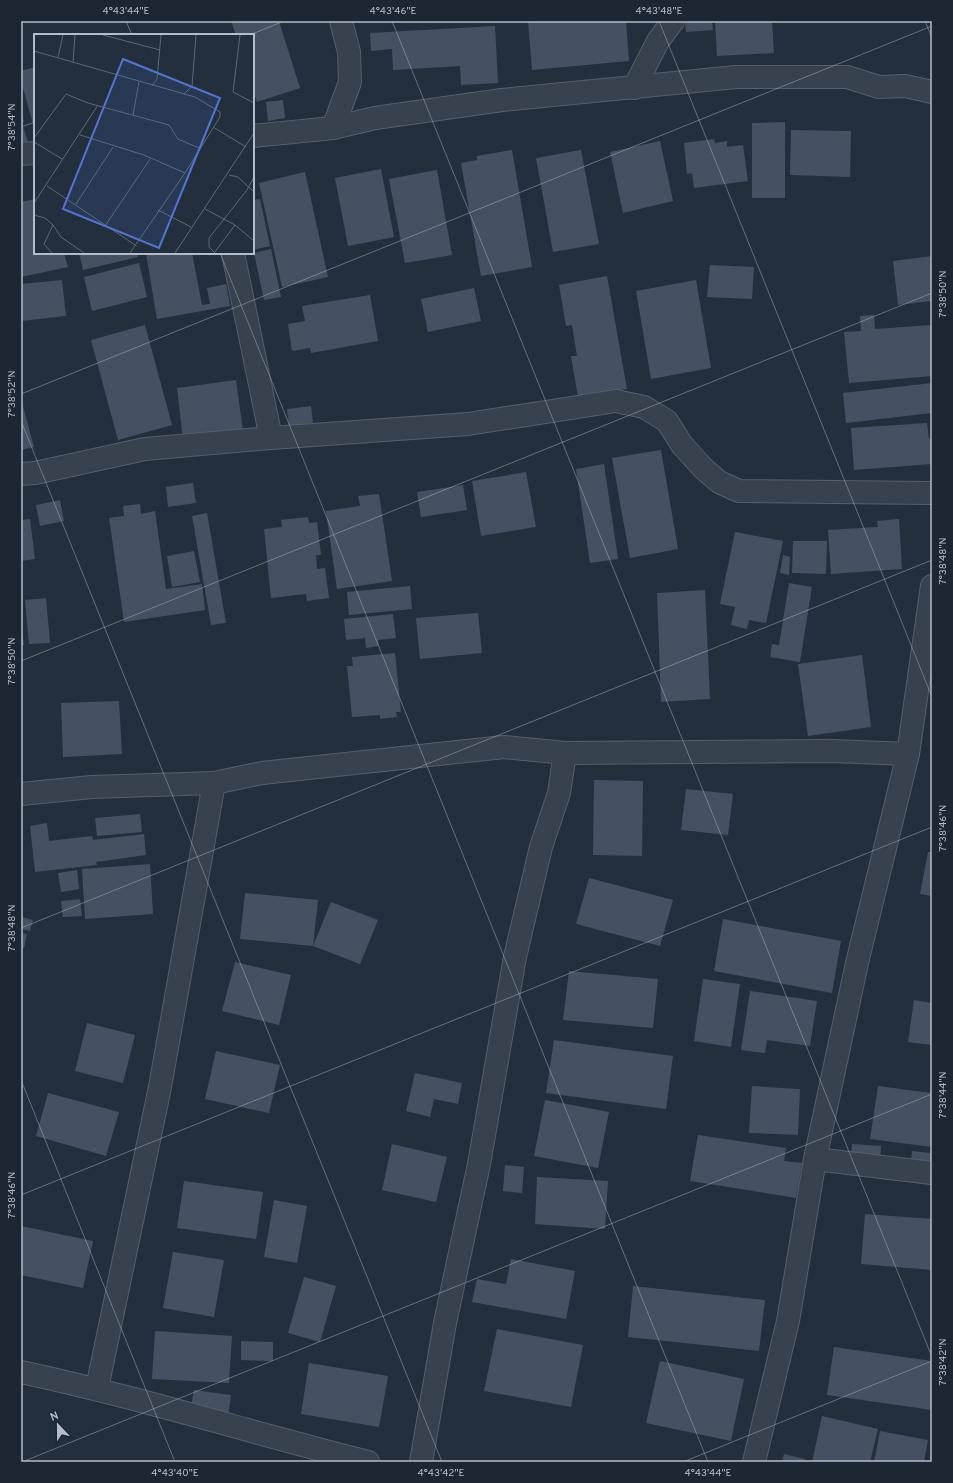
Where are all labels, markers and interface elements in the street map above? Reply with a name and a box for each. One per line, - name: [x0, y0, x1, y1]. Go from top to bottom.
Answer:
- text: 4°43'44"E: [102, 5, 150, 18]
- text: 4°43'46"E: [370, 5, 416, 18]
- text: 4°43'48"E: [635, 5, 683, 18]
- inset map: [34, 34, 254, 254]
- text: 7°38'54"N: [6, 103, 19, 151]
- text: 7°38'50"N: [937, 270, 950, 318]
- text: 7°38'52"N: [6, 371, 19, 417]
- text: 7°38'48"N: [937, 537, 950, 585]
- text: 7°38'50"N: [6, 637, 19, 685]
- text: 7°38'46"N: [937, 805, 950, 851]
- text: 7°38'48"N: [6, 904, 19, 952]
- text: 7°38'44"N: [937, 1071, 950, 1119]
- text: 7°38'46"N: [6, 1172, 19, 1218]
- text: 7°38'42"N: [937, 1338, 950, 1386]
- north arrow: [38, 1405, 78, 1445]
- text: N: [48, 1409, 61, 1425]
- text: 4°43'40"E: [151, 1467, 199, 1480]
- text: 4°43'42"E: [417, 1467, 465, 1480]
- text: 4°43'44"E: [684, 1467, 732, 1480]

